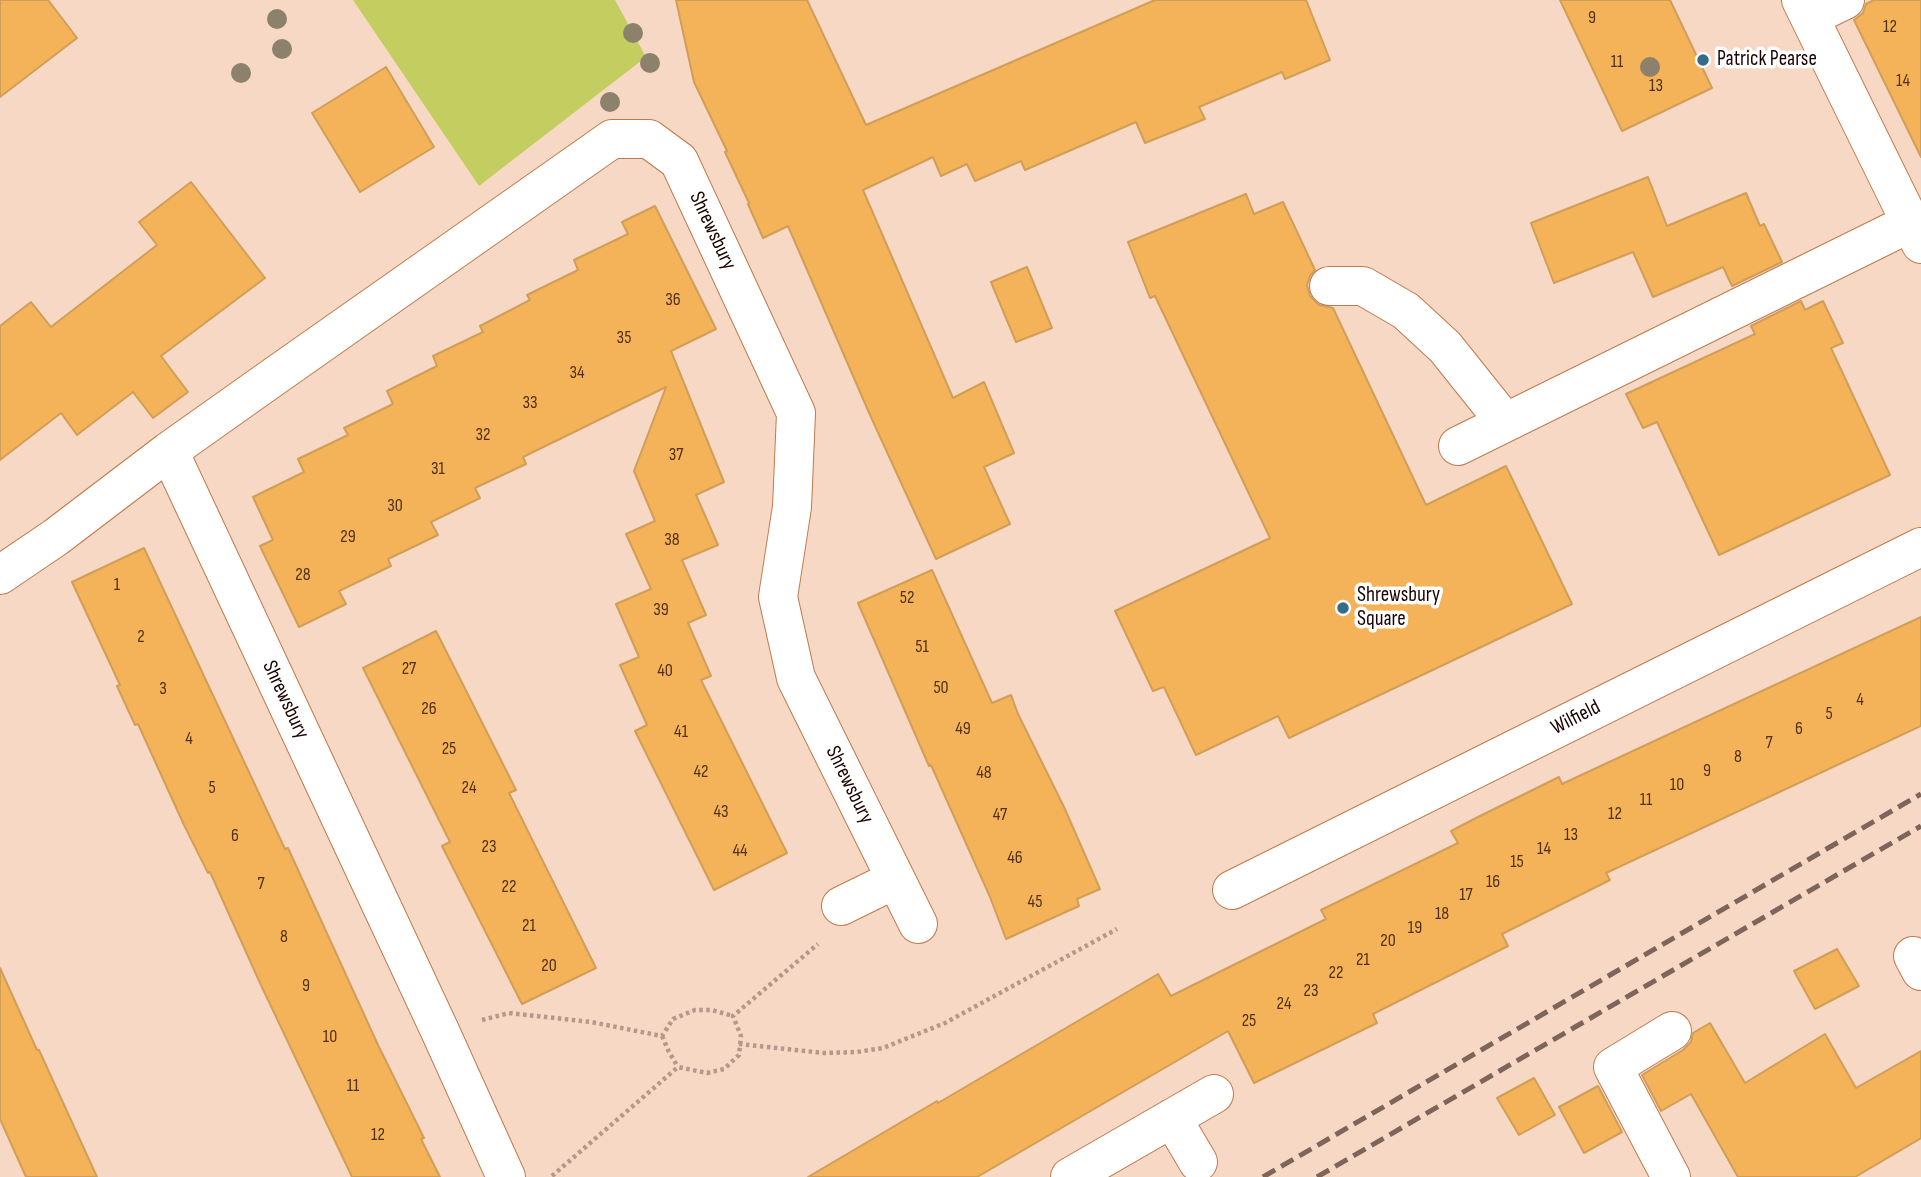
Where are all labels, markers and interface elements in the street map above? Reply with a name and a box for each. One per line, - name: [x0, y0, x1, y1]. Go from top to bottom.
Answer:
- house number: 9: [1588, 7, 1596, 29]
- house number: 12: [1883, 16, 1897, 38]
- place label: Patrick Pearse: [1717, 47, 1817, 73]
- house number: 11: [1611, 51, 1623, 73]
- marker: Patrick Pearse: [1695, 52, 1711, 68]
- house number: 14: [1896, 70, 1910, 92]
- house number: 13: [1649, 75, 1663, 97]
- street label: Shrewsbury: [683, 188, 741, 274]
- house number: 36: [665, 289, 681, 311]
- house number: 35: [617, 327, 631, 349]
- house number: 34: [569, 362, 585, 384]
- house number: 33: [522, 392, 538, 414]
- house number: 32: [476, 424, 490, 446]
- house number: 37: [669, 444, 683, 466]
- house number: 31: [431, 458, 445, 480]
- house number: 30: [387, 495, 403, 517]
- house number: 29: [340, 526, 356, 548]
- house number: 38: [664, 529, 680, 551]
- house number: 28: [295, 564, 311, 586]
- house number: 1: [114, 574, 120, 596]
- place label: Shrewsbury Square: [1357, 583, 1440, 633]
- house number: 52: [900, 587, 914, 609]
- house number: 39: [653, 599, 669, 621]
- marker: Shrewsbury Square: [1335, 600, 1351, 616]
- house number: 2: [137, 626, 145, 648]
- house number: 51: [915, 636, 929, 658]
- street label: Shrewsbury: [256, 657, 314, 743]
- house number: 27: [402, 658, 416, 680]
- house number: 40: [657, 660, 673, 682]
- house number: 50: [933, 677, 949, 699]
- house number: 3: [159, 678, 167, 700]
- house number: 4: [1856, 689, 1864, 711]
- street label: Wilfield: [1547, 695, 1605, 741]
- house number: 26: [421, 698, 437, 720]
- house number: 5: [1825, 703, 1833, 725]
- house number: 49: [955, 718, 971, 740]
- house number: 6: [1795, 718, 1803, 740]
- house number: 41: [674, 721, 688, 743]
- house number: 4: [185, 728, 193, 750]
- house number: 7: [1765, 732, 1773, 754]
- house number: 25: [442, 738, 456, 760]
- street label: Shrewsbury: [819, 742, 879, 828]
- house number: 8: [1734, 746, 1742, 768]
- house number: 9: [1703, 760, 1711, 782]
- house number: 42: [693, 761, 709, 783]
- house number: 48: [976, 762, 992, 784]
- house number: 10: [1670, 774, 1684, 796]
- house number: 5: [208, 777, 216, 799]
- house number: 24: [462, 777, 476, 799]
- house number: 11: [1640, 789, 1652, 811]
- house number: 43: [713, 801, 729, 823]
- house number: 12: [1608, 803, 1622, 825]
- house number: 47: [993, 804, 1007, 826]
- house number: 13: [1564, 824, 1578, 846]
- house number: 6: [231, 825, 239, 847]
- house number: 23: [482, 836, 496, 858]
- house number: 14: [1537, 838, 1551, 860]
- house number: 44: [732, 840, 748, 862]
- house number: 46: [1007, 847, 1023, 869]
- house number: 15: [1510, 851, 1524, 873]
- house number: 16: [1486, 871, 1500, 893]
- house number: 7: [257, 873, 265, 895]
- house number: 22: [502, 876, 516, 898]
- house number: 17: [1459, 884, 1473, 906]
- house number: 45: [1028, 891, 1042, 913]
- house number: 18: [1435, 903, 1449, 925]
- house number: 21: [522, 915, 536, 937]
- house number: 19: [1408, 917, 1422, 939]
- house number: 8: [280, 926, 288, 948]
- house number: 20: [1380, 930, 1396, 952]
- house number: 21: [1356, 949, 1370, 971]
- house number: 20: [541, 955, 557, 977]
- house number: 22: [1329, 962, 1343, 984]
- house number: 9: [302, 975, 310, 997]
- house number: 23: [1304, 980, 1318, 1002]
- house number: 24: [1277, 993, 1291, 1015]
- house number: 25: [1242, 1010, 1256, 1032]
- house number: 10: [323, 1026, 337, 1048]
- house number: 11: [347, 1075, 359, 1097]
- house number: 12: [371, 1124, 385, 1146]

